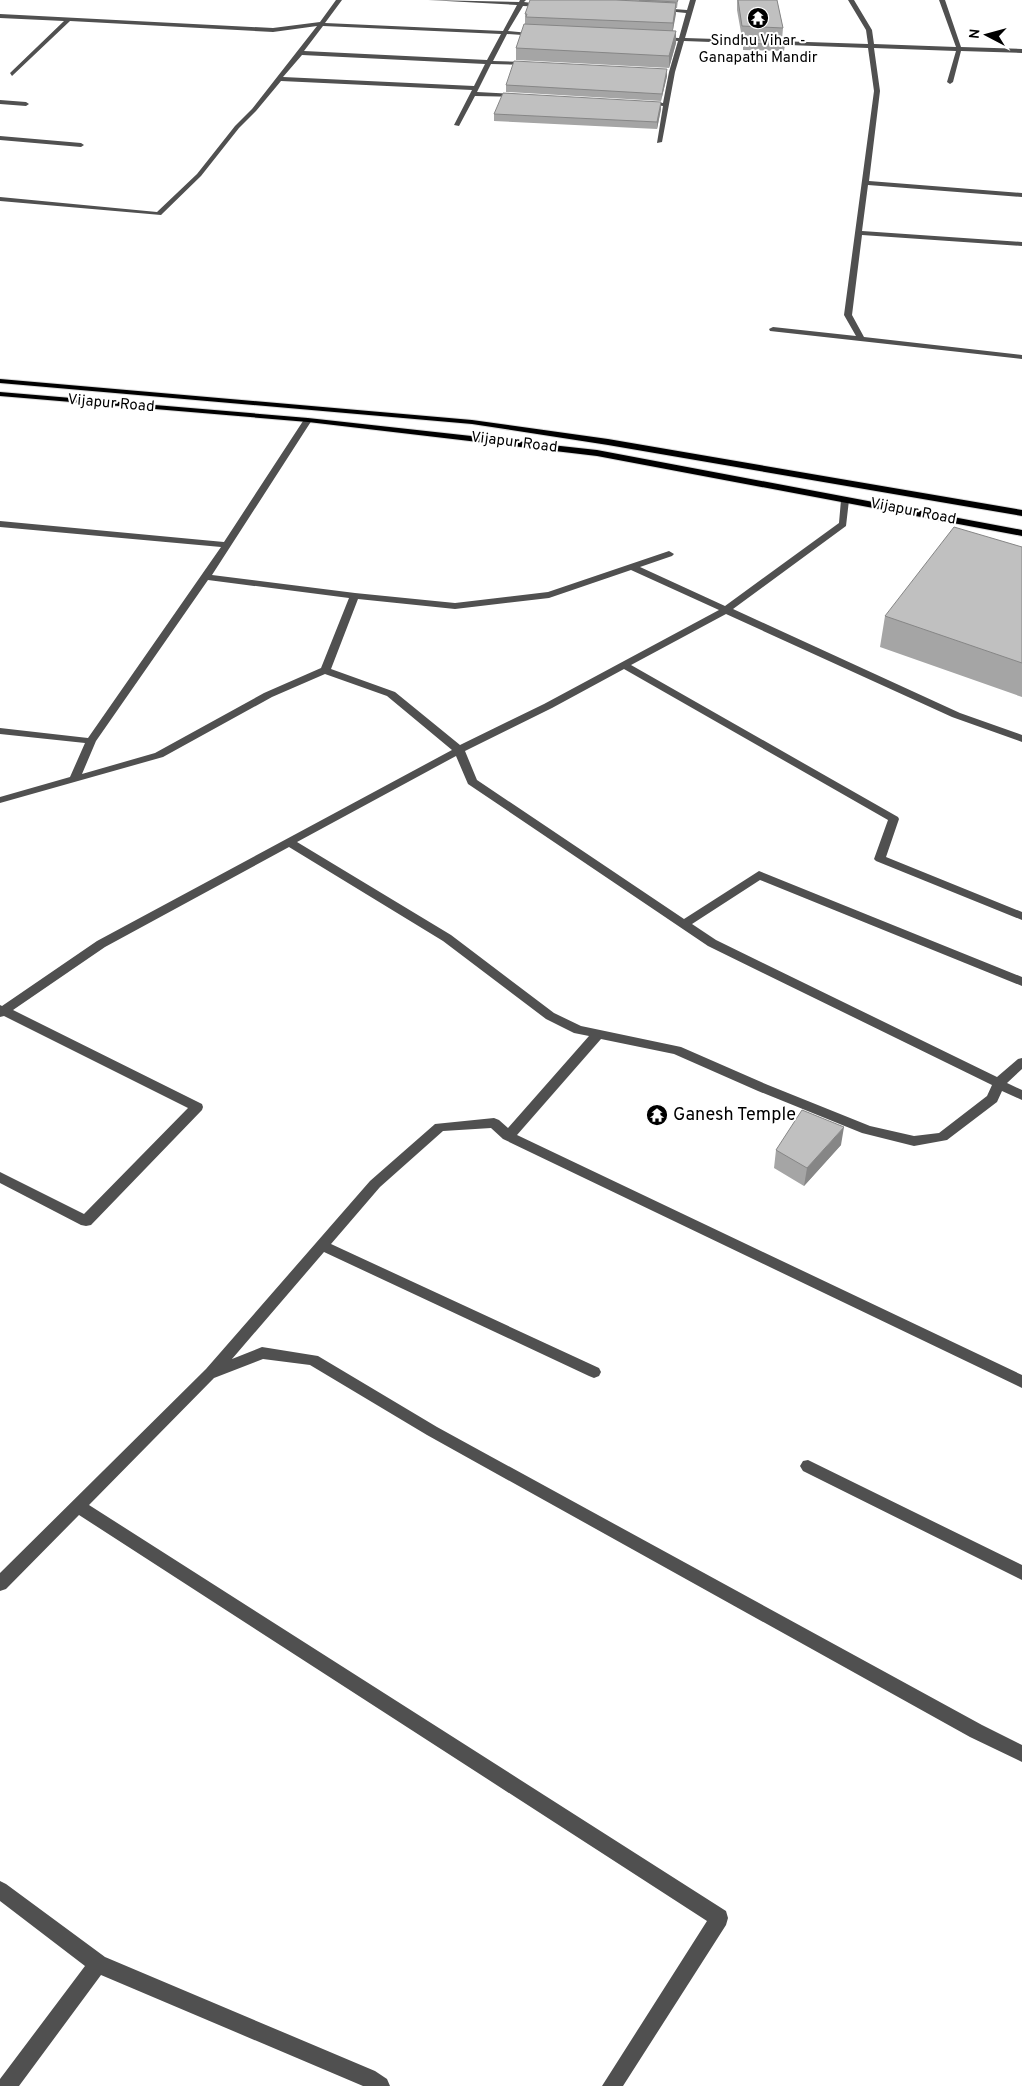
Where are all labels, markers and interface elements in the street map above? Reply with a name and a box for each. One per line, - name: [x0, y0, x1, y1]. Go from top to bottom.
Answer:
- temple icon: Sindhu Vihar - Ganapathi Mandir: [746, 6, 770, 30]
- north arrow: [962, 10, 1012, 60]
- text: N: [967, 28, 985, 40]
- place label: Sindhu Vihar - Ganapathi Mandir: [699, 32, 818, 68]
- street label: Vijapur Road: [67, 391, 155, 417]
- street label: Vijapur Road: [470, 428, 558, 458]
- street label: Vijapur Road: [868, 494, 958, 530]
- temple icon: Ganesh Temple: [645, 1103, 669, 1127]
- place label: Ganesh Temple: [673, 1104, 796, 1127]

